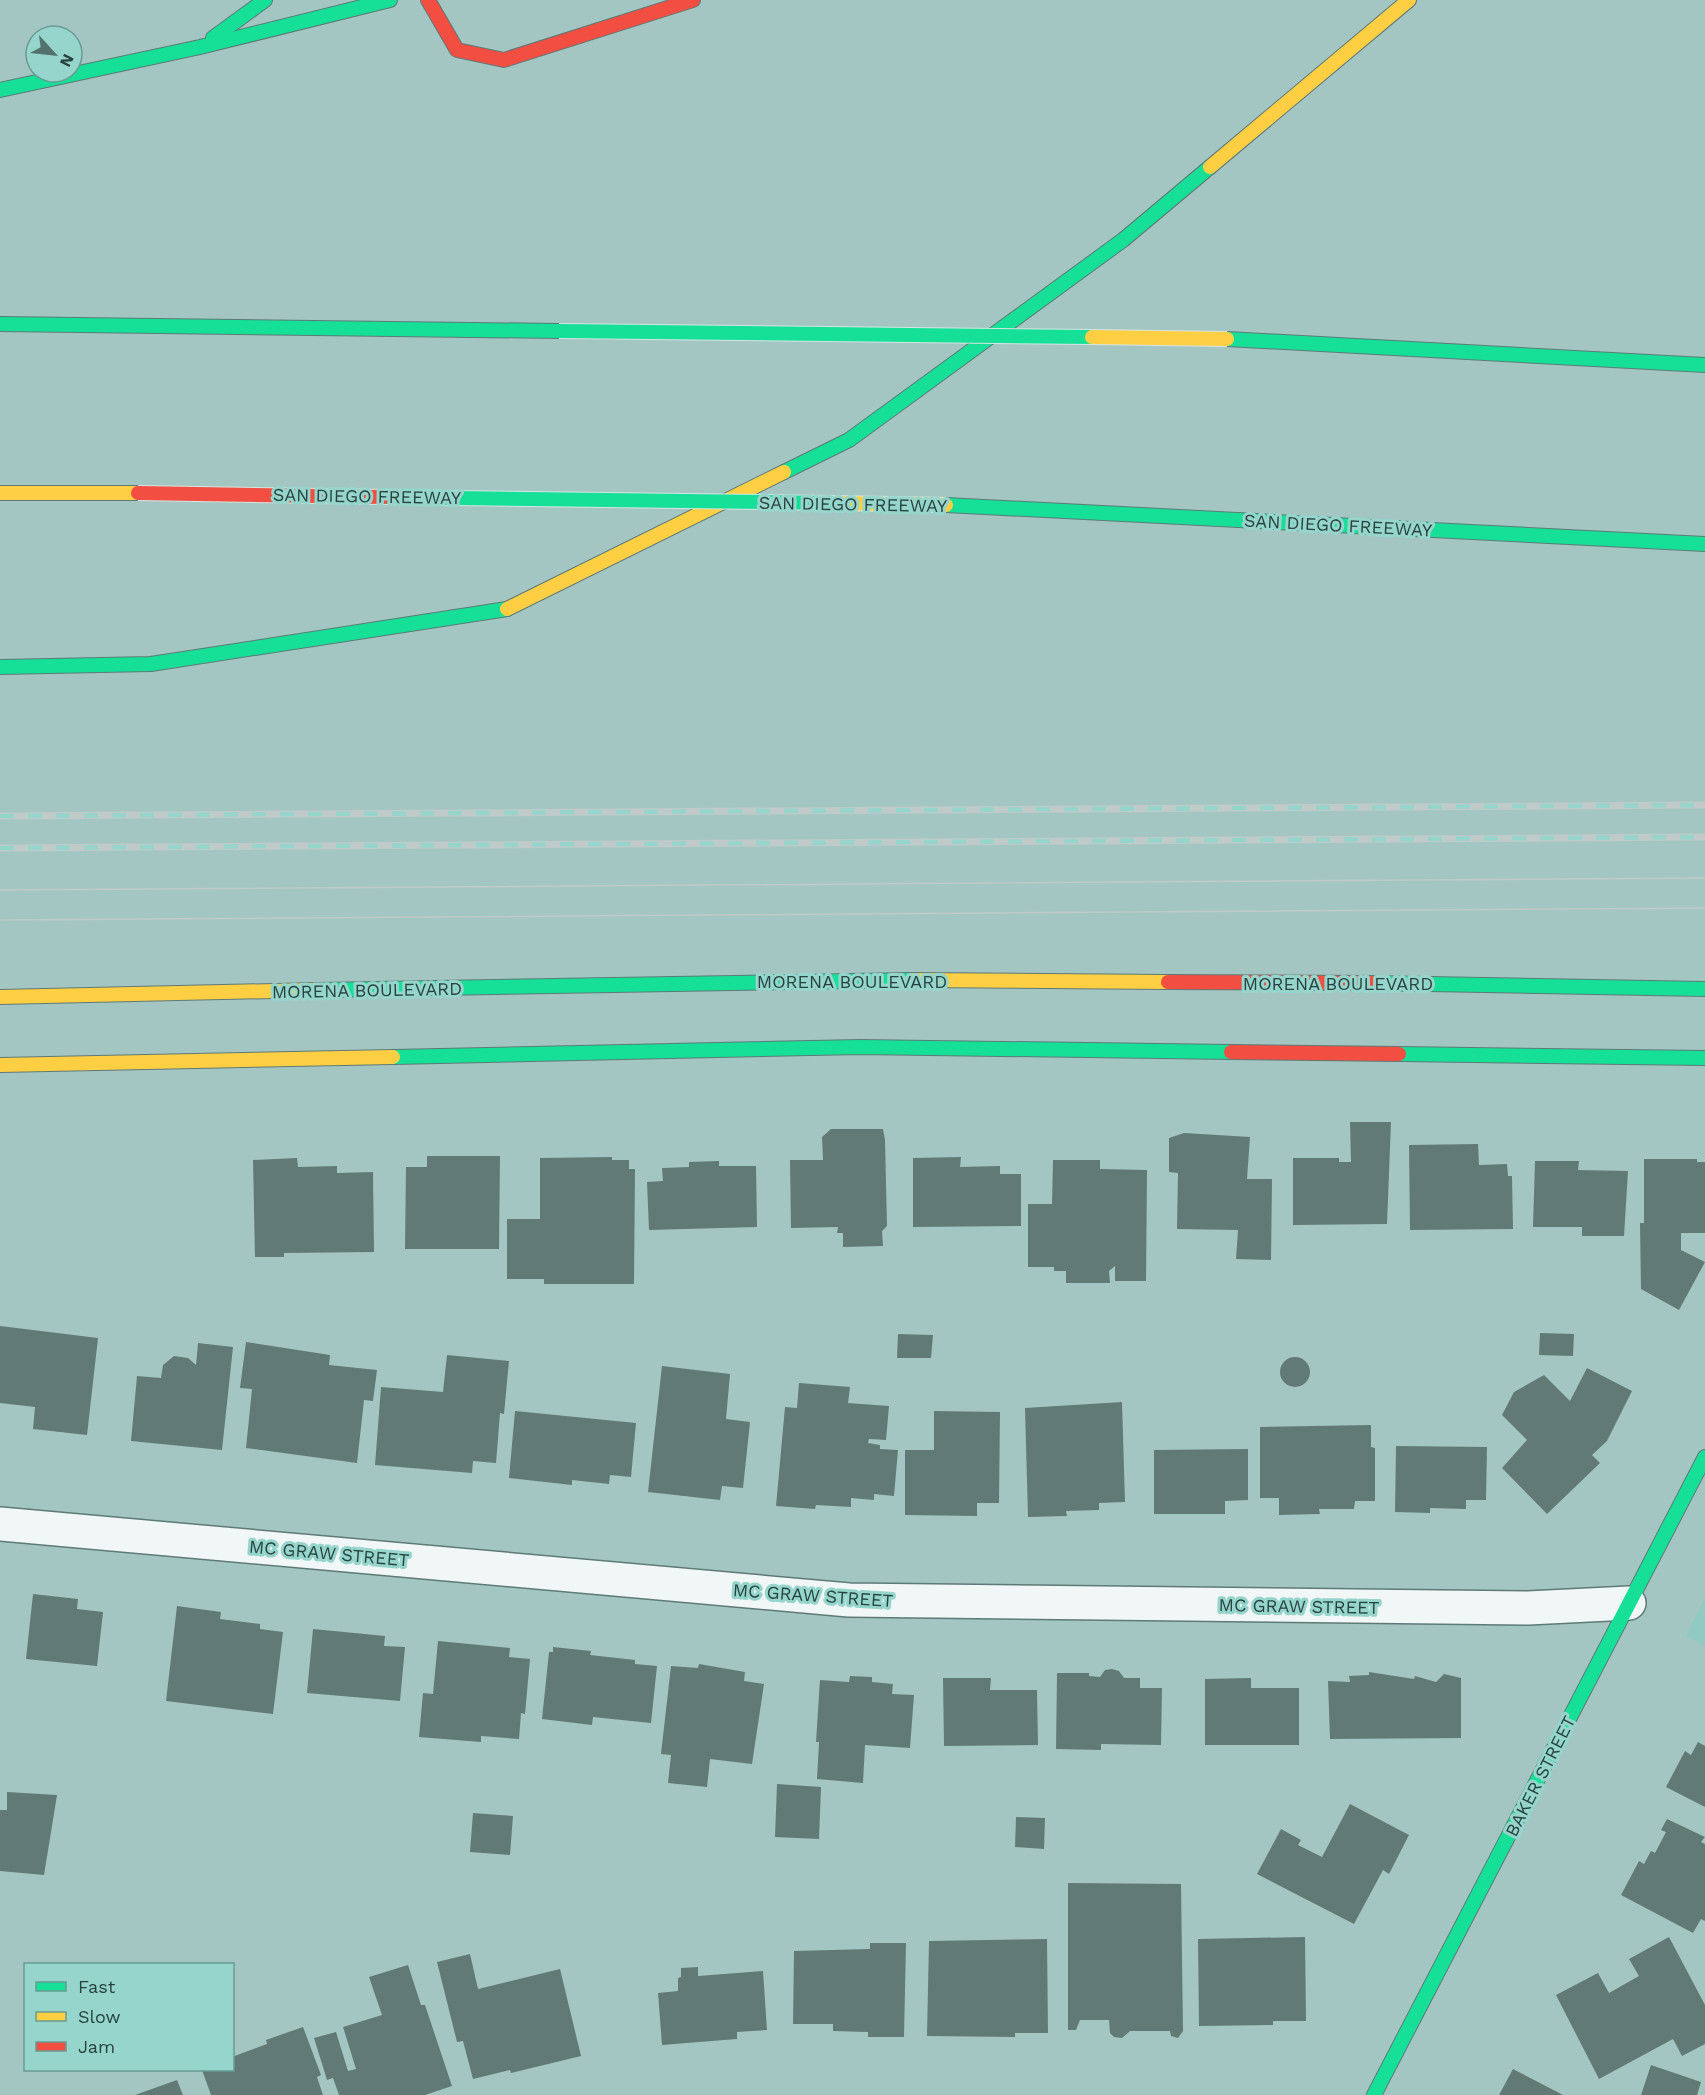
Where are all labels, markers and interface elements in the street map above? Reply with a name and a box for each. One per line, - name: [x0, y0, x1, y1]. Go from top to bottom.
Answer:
- north arrow: [24, 24, 84, 84]
- text: N: [56, 51, 78, 70]
- street label: SAN DIEGO FREEWAY: [273, 484, 462, 508]
- street label: SAN DIEGO FREEWAY: [759, 492, 948, 516]
- street label: SAN DIEGO FREEWAY: [1243, 510, 1433, 540]
- street label: MORENA BOULEVARD: [757, 971, 947, 992]
- street label: MORENA BOULEVARD: [1243, 973, 1433, 994]
- street label: MORENA BOULEVARD: [272, 978, 462, 1002]
- street label: MC GRAW STREET: [248, 1536, 410, 1570]
- street label: MC GRAW STREET: [732, 1579, 894, 1611]
- street label: MC GRAW STREET: [1218, 1594, 1380, 1618]
- street label: BAKER STREET: [1501, 1712, 1579, 1840]
- legend: [24, 1963, 234, 2071]
- text: Fast: [78, 1976, 116, 1997]
- text: Slow: [78, 2006, 121, 2027]
- text: Jam: [78, 2036, 115, 2057]

